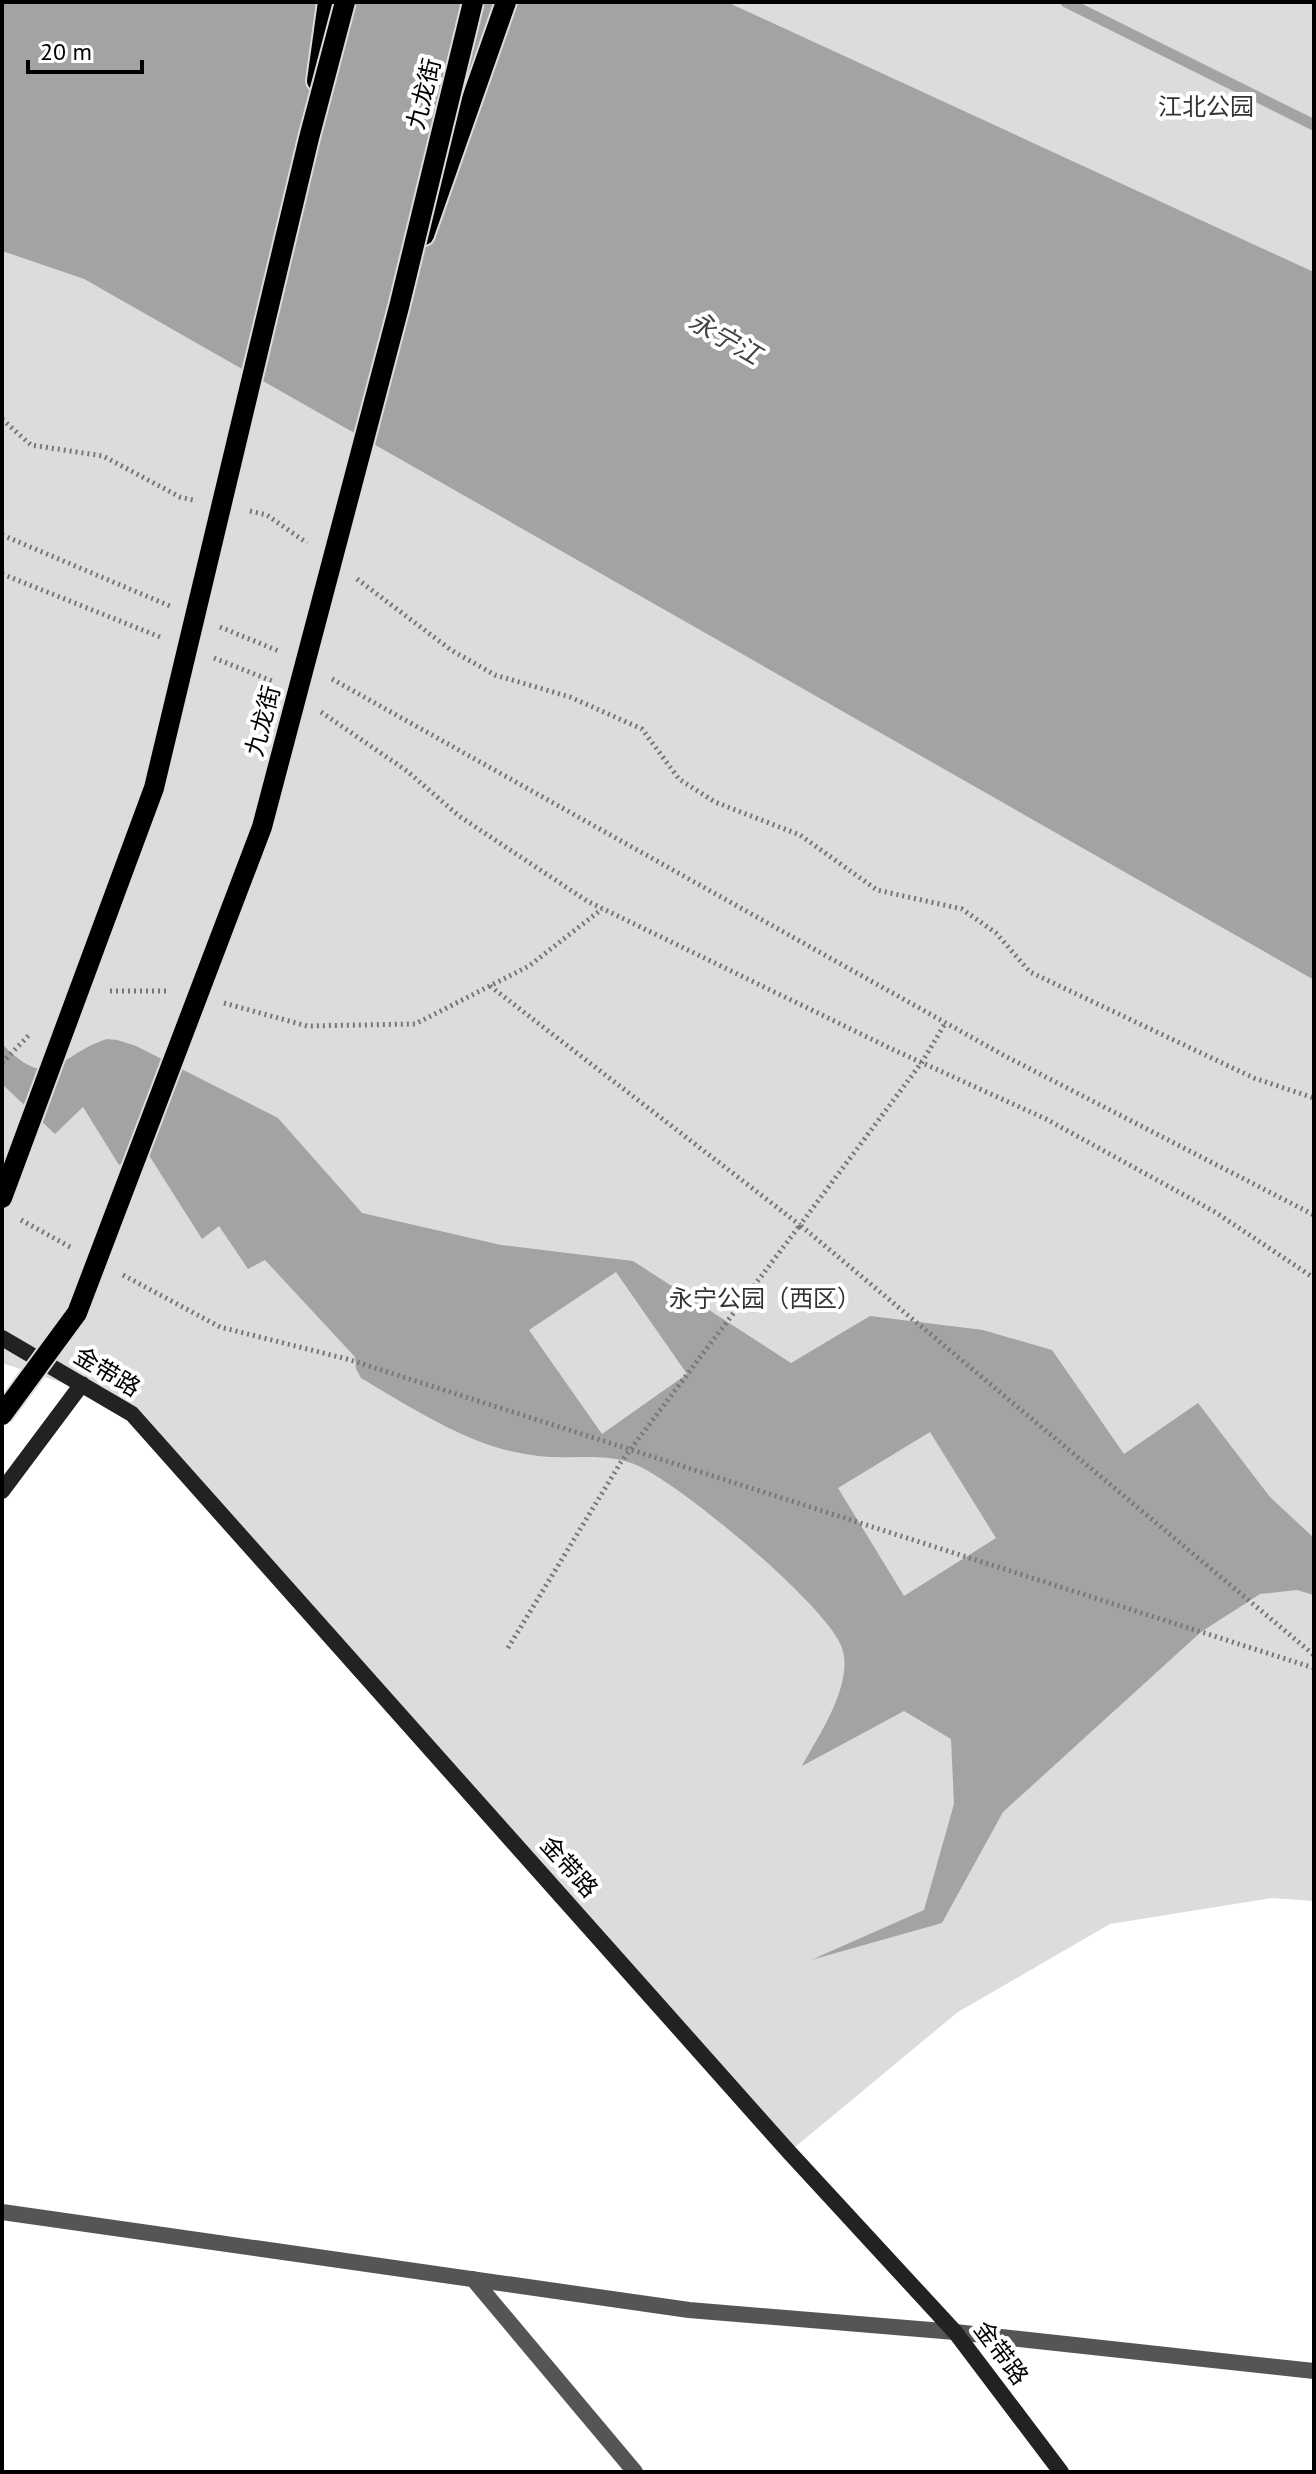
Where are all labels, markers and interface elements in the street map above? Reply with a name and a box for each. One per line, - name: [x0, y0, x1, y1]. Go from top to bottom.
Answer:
- scale bar: [28, 24, 142, 74]
- text: 20 m: [40, 36, 92, 67]
- street label: 九龙街: [400, 55, 447, 133]
- park label: 江北公园: [1158, 91, 1254, 122]
- water label: 永宁江: [683, 304, 770, 373]
- street label: 九龙街: [238, 682, 287, 760]
- park label: 永宁公园（西区）: [669, 1283, 861, 1314]
- street label: 金带路: [68, 1340, 146, 1403]
- street label: 金带路: [534, 1830, 605, 1904]
- street label: 金带路: [967, 2315, 1035, 2391]

